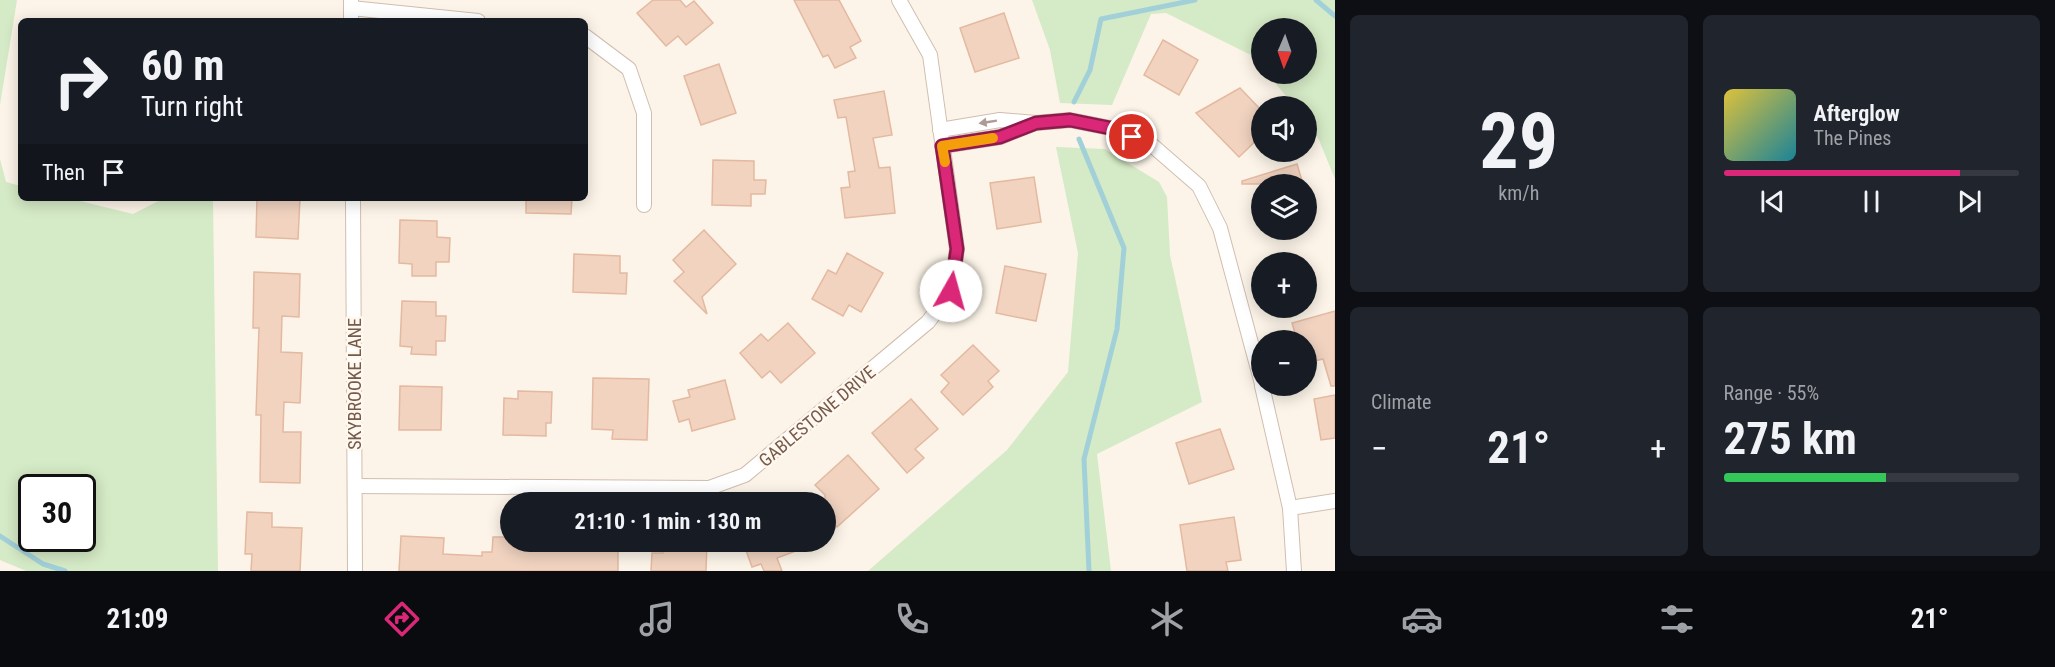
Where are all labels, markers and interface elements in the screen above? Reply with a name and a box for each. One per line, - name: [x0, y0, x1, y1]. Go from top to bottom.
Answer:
- north arrow: [1251, 18, 1317, 84]
- map controls: [1251, 18, 1317, 396]
- text: 60 m: [141, 41, 224, 90]
- icon: right: [42, 42, 120, 120]
- text: Turn right: [141, 91, 243, 123]
- button: sound: [1251, 96, 1317, 162]
- text: 29: [1479, 96, 1558, 187]
- text: Afterglow: [1814, 101, 1900, 126]
- pin: [1106, 111, 1157, 162]
- one-way arrow: [978, 118, 997, 127]
- icon: arrive: [1115, 120, 1148, 153]
- text: The Pines: [1814, 126, 1891, 150]
- icon: arrive: [97, 156, 130, 189]
- text: Then: [42, 160, 85, 185]
- button: layers: [1251, 174, 1317, 240]
- text: km/h: [1498, 181, 1539, 205]
- icon: previous: [1756, 185, 1789, 218]
- icon: pause: [1855, 185, 1888, 218]
- icon: next: [1953, 185, 1986, 218]
- button: +: [1251, 252, 1317, 318]
- position arrow: [919, 259, 983, 323]
- street label: SKYBROOKE LANE: [344, 318, 365, 450]
- button: −: [1251, 330, 1317, 396]
- street label: GABLESTONE DRIVE: [755, 361, 879, 471]
- text: Range · 55%: [1724, 381, 1819, 405]
- text: Climate: [1371, 390, 1431, 414]
- text: 275 km: [1724, 412, 1857, 465]
- text: 21°: [1487, 421, 1550, 474]
- text: −: [1371, 429, 1388, 468]
- text: +: [1650, 429, 1666, 468]
- speed limit sign: 30: [18, 474, 96, 552]
- text: 21:10 · 1 min · 130 m: [575, 509, 761, 534]
- icon: directions: [381, 598, 423, 640]
- icon: music: [636, 598, 678, 640]
- icon: phone: [891, 598, 933, 640]
- icon: climate: [1146, 598, 1188, 640]
- icon: car: [1401, 598, 1443, 640]
- icon: filters: [1656, 598, 1698, 640]
- text: 21:09: [106, 603, 168, 635]
- text: 21°: [1911, 603, 1948, 635]

